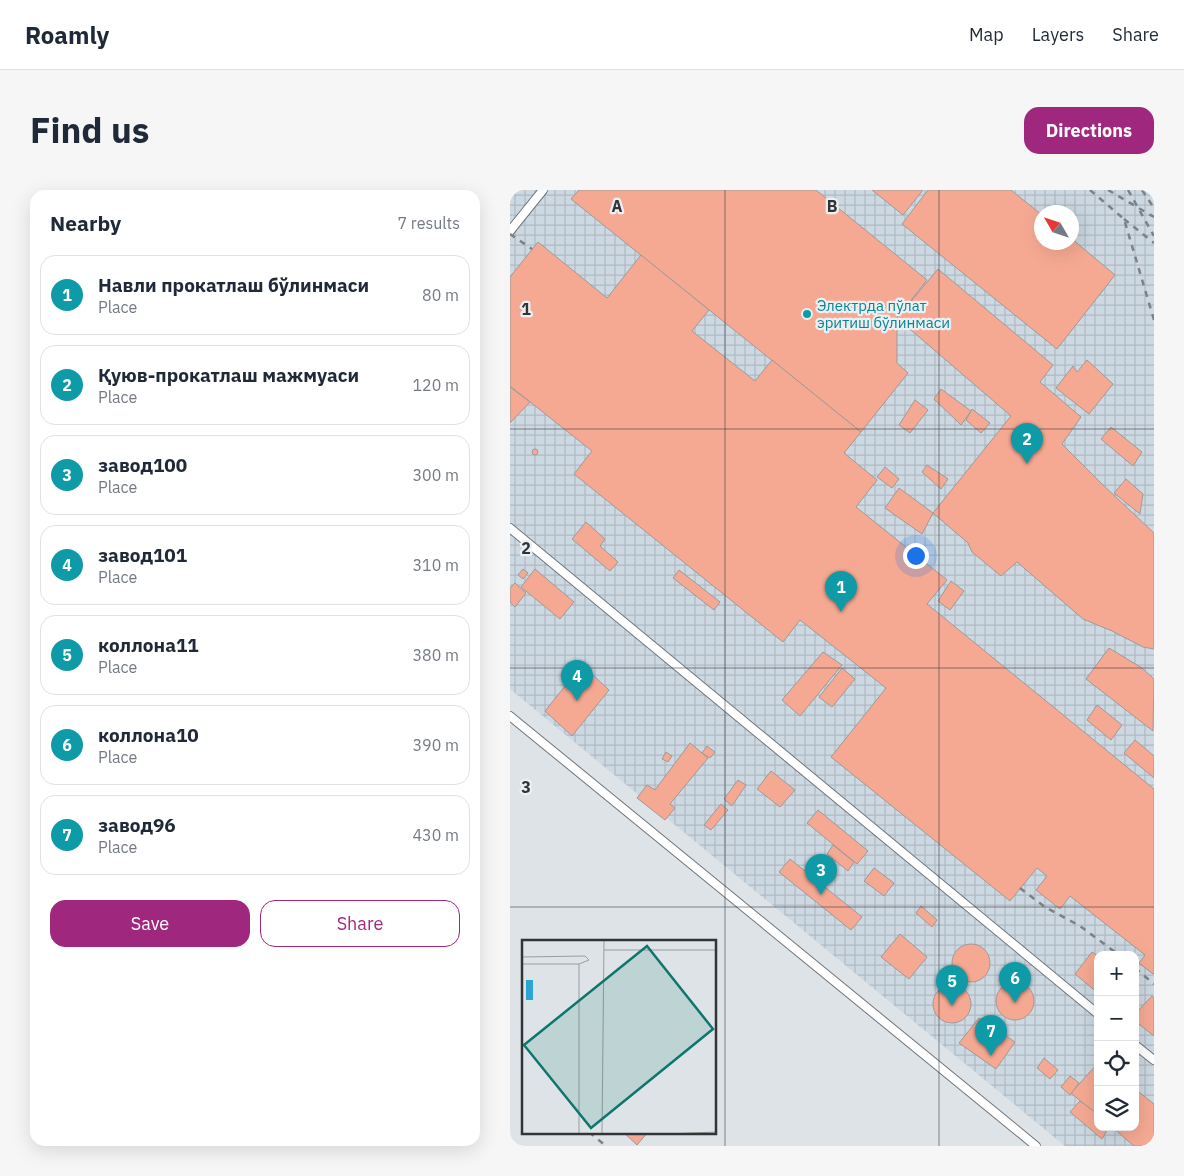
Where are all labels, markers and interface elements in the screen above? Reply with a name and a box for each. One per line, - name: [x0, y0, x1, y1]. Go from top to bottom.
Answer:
- text: Roamly: [25, 19, 109, 51]
- text: Map: [969, 23, 1004, 46]
- text: Layers: [1032, 23, 1084, 46]
- text: Share: [1112, 23, 1159, 46]
- text: Find us: [30, 107, 149, 153]
- button: Directions: [1024, 107, 1154, 154]
- text: A: [612, 196, 623, 216]
- text: B: [827, 196, 838, 216]
- north arrow: [1034, 205, 1079, 250]
- text: Nearby: [50, 209, 121, 237]
- text: 7 results: [397, 213, 460, 233]
- text: Навли прокатлаш бўлинмаси: [98, 273, 369, 297]
- text: 1: [62, 285, 72, 305]
- text: 80 m: [422, 285, 459, 305]
- place label: Электрда пўлат эритиш бўлинмаси: [817, 296, 950, 332]
- text: Place: [98, 297, 137, 317]
- text: 1: [521, 299, 531, 319]
- marker: Электрда пўлат эритиш бўлинмаси: [801, 308, 813, 320]
- text: Қуюв-прокатлаш мажмуаси: [98, 363, 359, 387]
- text: 2: [62, 375, 72, 395]
- text: 120 m: [412, 375, 459, 395]
- text: Place: [98, 387, 137, 407]
- pin: 2: [1011, 423, 1043, 464]
- text: завод100: [98, 453, 187, 477]
- text: 3: [62, 465, 72, 485]
- text: 300 m: [412, 465, 459, 485]
- text: Place: [98, 477, 137, 497]
- text: 2: [521, 538, 531, 558]
- text: завод101: [98, 543, 187, 567]
- your location: [903, 543, 929, 569]
- text: 4: [62, 555, 72, 575]
- text: 310 m: [412, 555, 459, 575]
- text: Place: [98, 567, 137, 587]
- pin: 1: [825, 571, 857, 612]
- text: коллона11: [98, 633, 199, 657]
- text: 5: [62, 645, 72, 665]
- text: 380 m: [412, 645, 459, 665]
- text: Place: [98, 657, 137, 677]
- pin: 4: [561, 660, 593, 701]
- text: коллона10: [98, 723, 199, 747]
- text: 6: [62, 735, 72, 755]
- text: 390 m: [412, 735, 459, 755]
- text: Place: [98, 747, 137, 767]
- text: 3: [521, 777, 531, 797]
- text: завод96: [98, 813, 176, 837]
- text: 7: [62, 825, 72, 845]
- text: 430 m: [412, 825, 459, 845]
- text: Place: [98, 837, 137, 857]
- pin: 3: [805, 854, 837, 895]
- button: Save: [50, 900, 250, 947]
- button: Share: [260, 900, 460, 947]
- inset map: [522, 940, 716, 1134]
- map controls: [1094, 951, 1139, 1131]
- button: +: [1094, 951, 1139, 996]
- pin: 6: [999, 962, 1031, 1003]
- pin: 5: [936, 965, 968, 1006]
- button: −: [1094, 996, 1139, 1041]
- pin: 7: [975, 1015, 1007, 1056]
- button: locate: [1094, 1041, 1139, 1086]
- button: layers: [1094, 1086, 1139, 1131]

